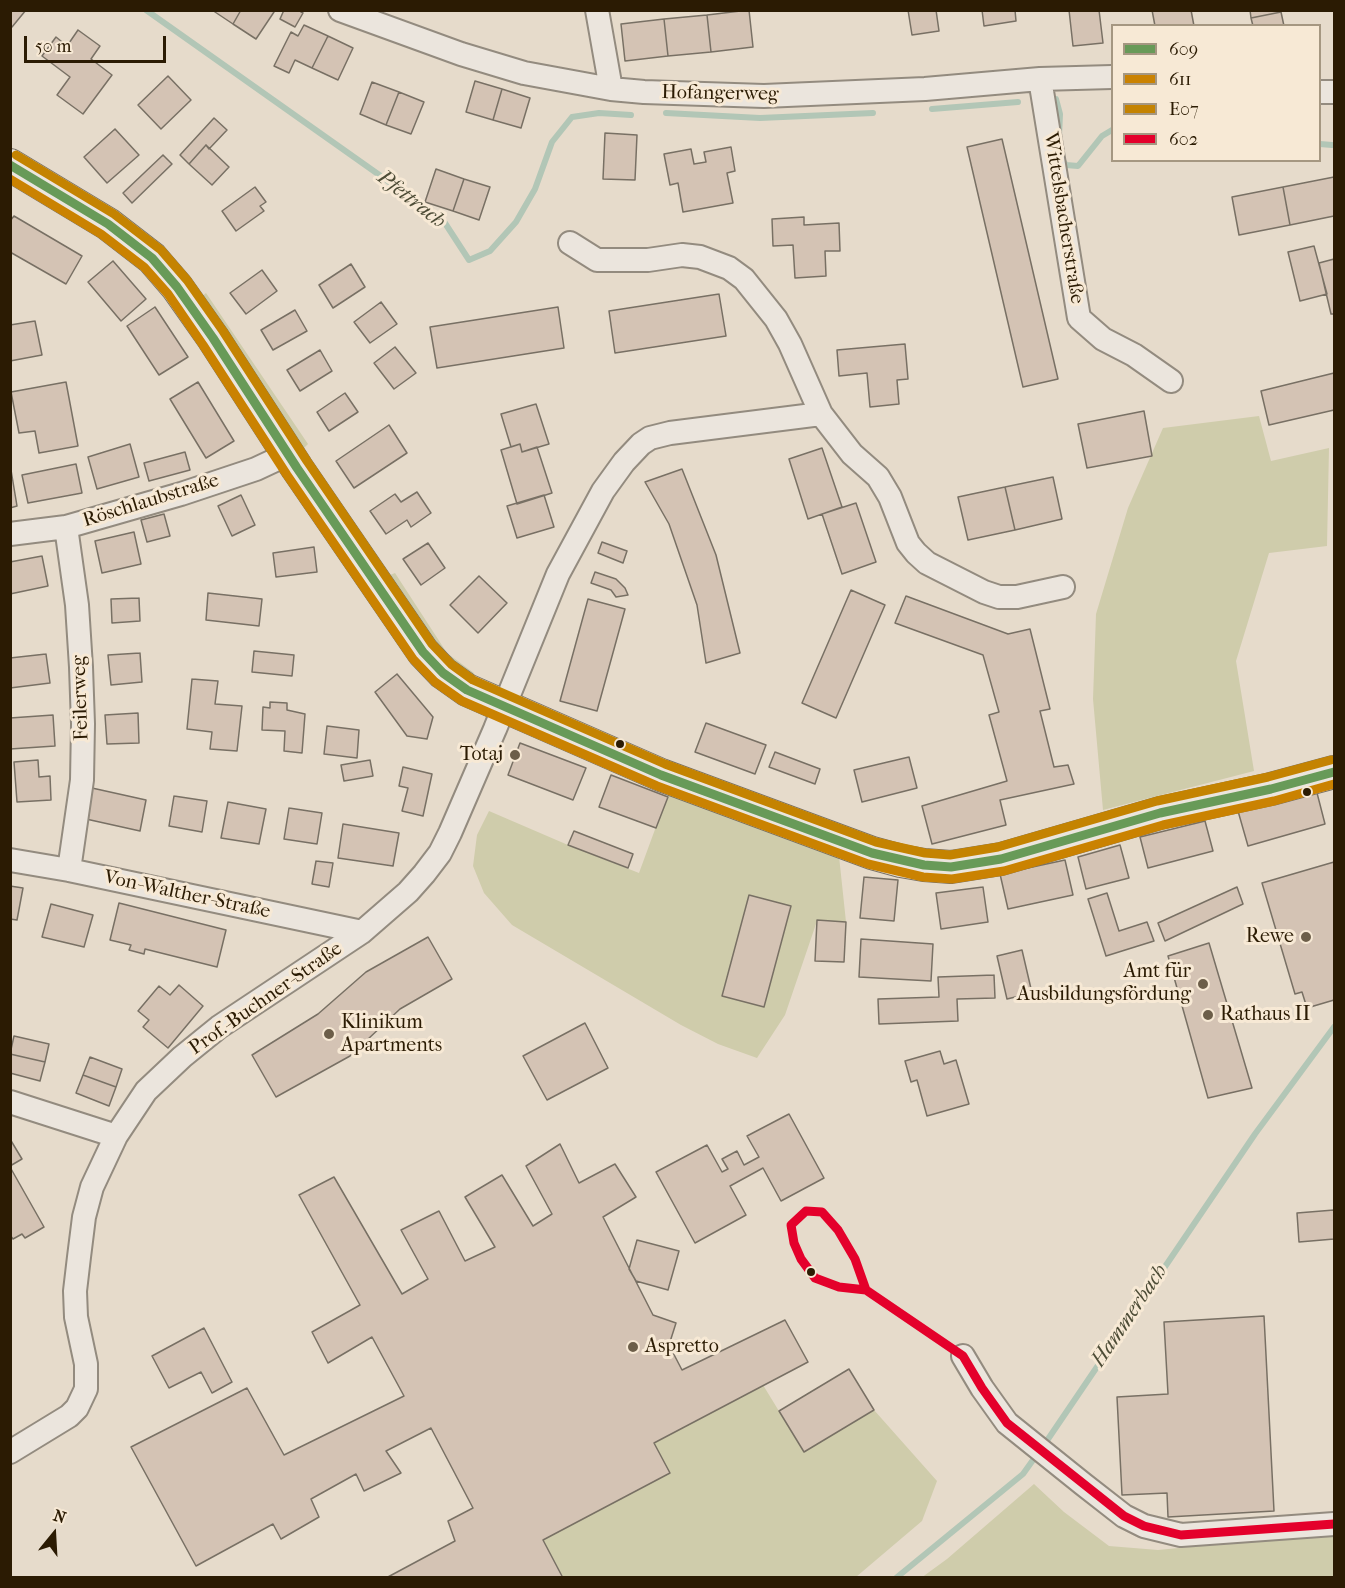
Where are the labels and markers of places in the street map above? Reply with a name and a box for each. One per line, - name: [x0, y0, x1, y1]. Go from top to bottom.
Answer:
- unlabelled marker: [614, 738, 626, 750]
- place label: Totaj: [460, 743, 503, 767]
- marker: Totaj: [508, 748, 522, 762]
- unlabelled marker: [1301, 786, 1313, 798]
- place label: Rewe: [1246, 925, 1294, 949]
- marker: Rewe: [1299, 930, 1313, 944]
- place label: Amt für Ausbildungsfördung: [1017, 960, 1191, 1007]
- marker: Amt für Ausbildungsfördung: [1196, 977, 1210, 991]
- place label: Rathaus II: [1220, 1003, 1310, 1027]
- marker: Rathaus II: [1201, 1008, 1215, 1022]
- place label: Klinikum Apartments: [341, 1011, 442, 1058]
- marker: Klinikum Apartments: [322, 1027, 336, 1041]
- unlabelled marker: [805, 1266, 817, 1278]
- place label: Aspretto: [645, 1335, 719, 1359]
- marker: Aspretto: [626, 1340, 640, 1354]

